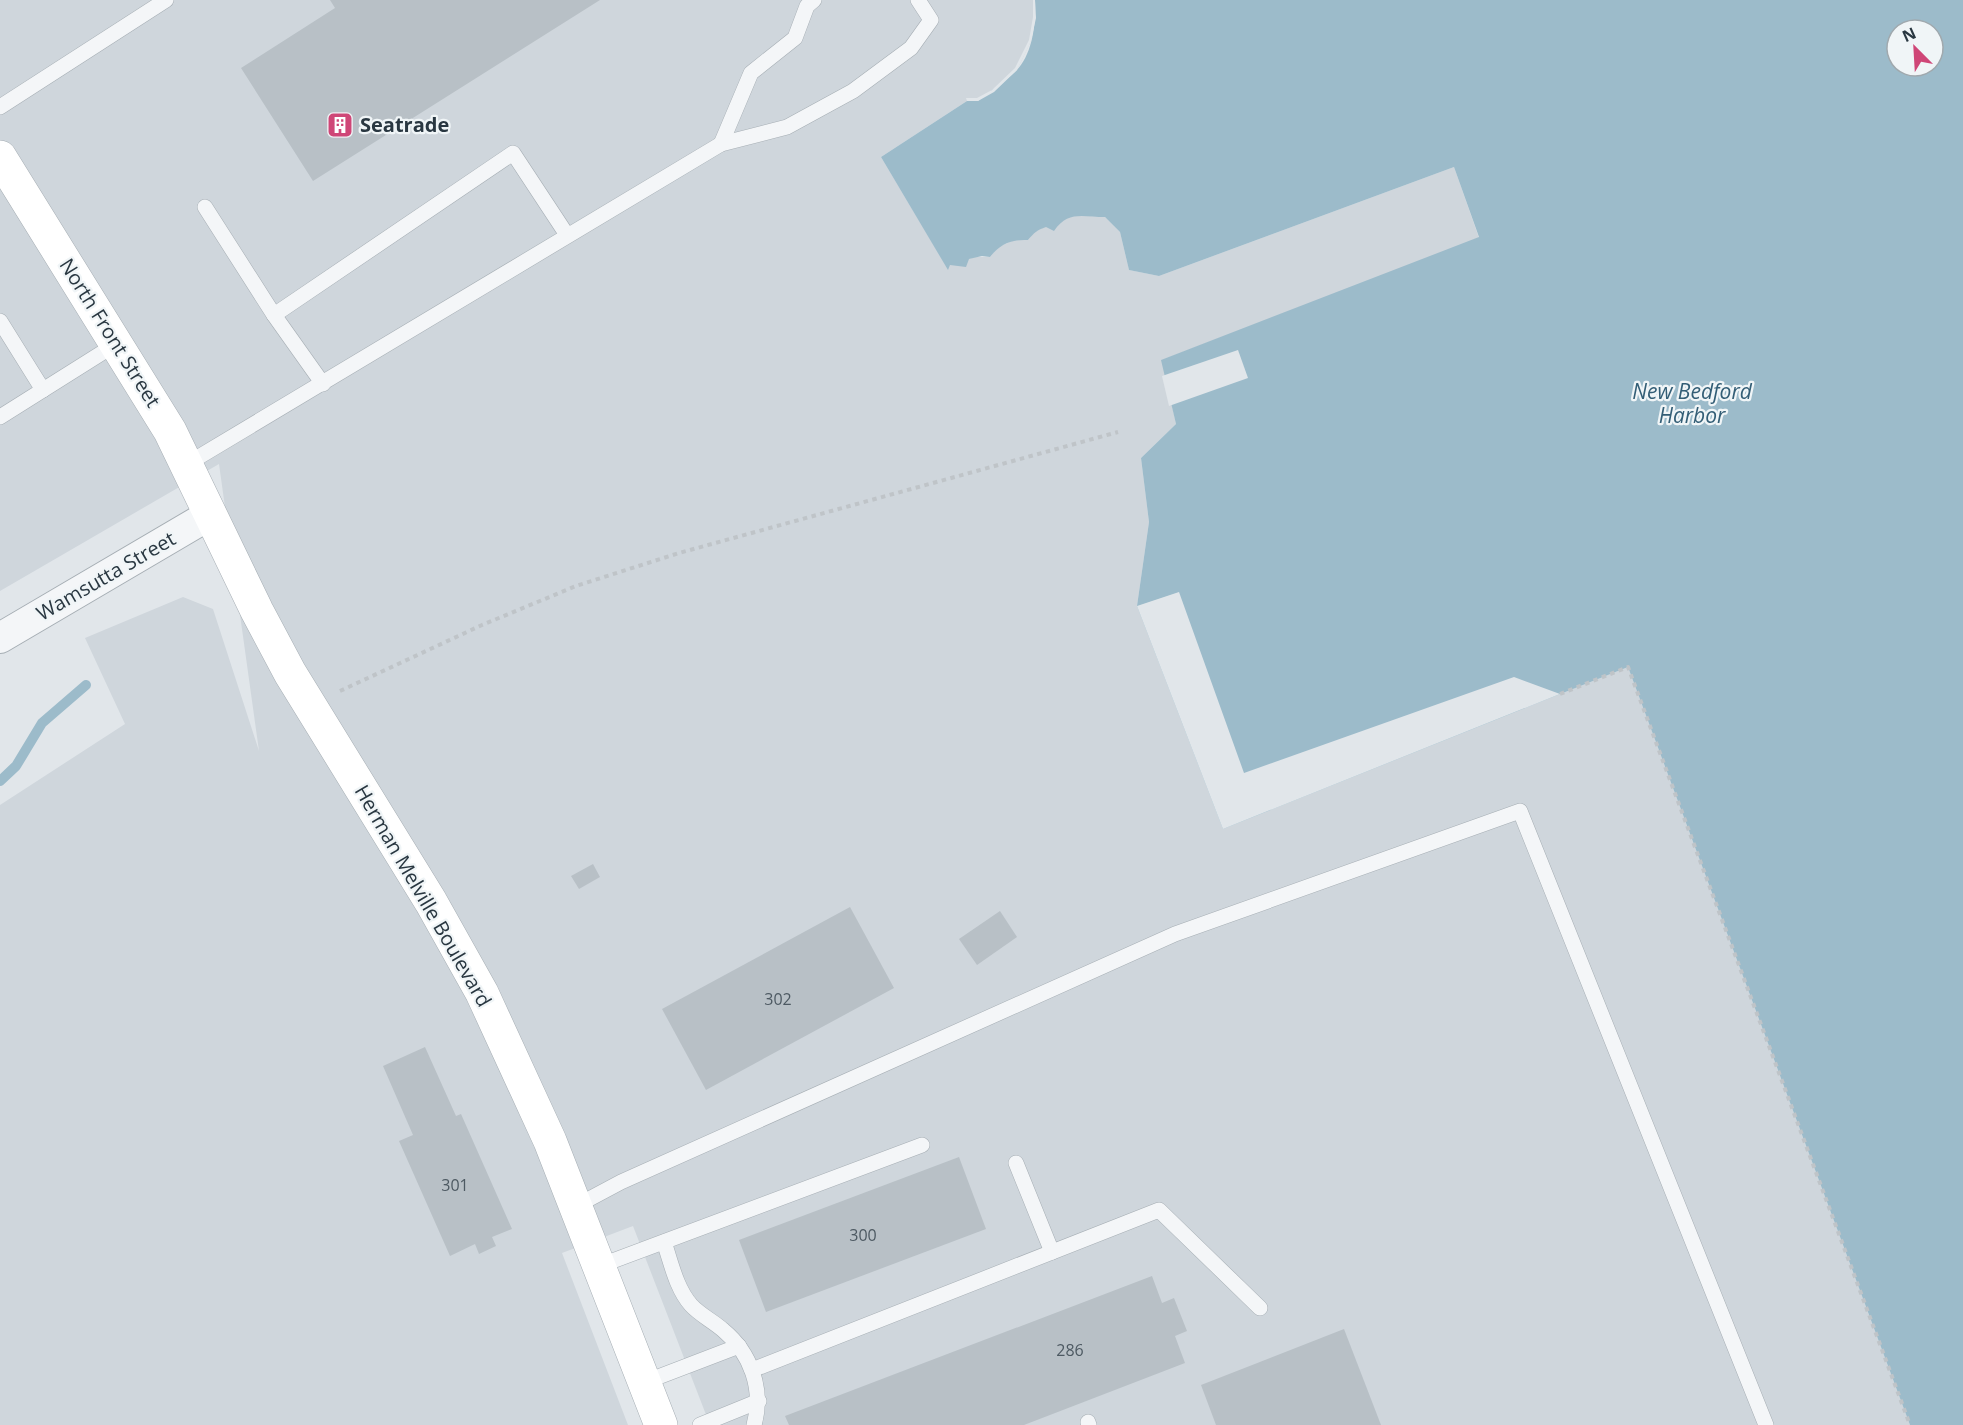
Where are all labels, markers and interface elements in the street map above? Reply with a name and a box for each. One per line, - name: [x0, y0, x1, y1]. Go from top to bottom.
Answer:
- north arrow: [1885, 18, 1945, 78]
- text: N: [1898, 22, 1919, 47]
- building icon: Seatrade: [325, 110, 355, 140]
- place label: Seatrade: [360, 111, 449, 138]
- street label: North Front Street: [54, 253, 167, 412]
- water label: New Bedford Harbor: [1632, 377, 1753, 429]
- street label: Wamsutta Street: [31, 525, 180, 626]
- street label: Herman Melville Boulevard: [349, 780, 498, 1012]
- house number: 302: [764, 988, 792, 1010]
- house number: 301: [441, 1174, 469, 1196]
- house number: 300: [849, 1224, 877, 1246]
- house number: 286: [1056, 1339, 1084, 1361]

